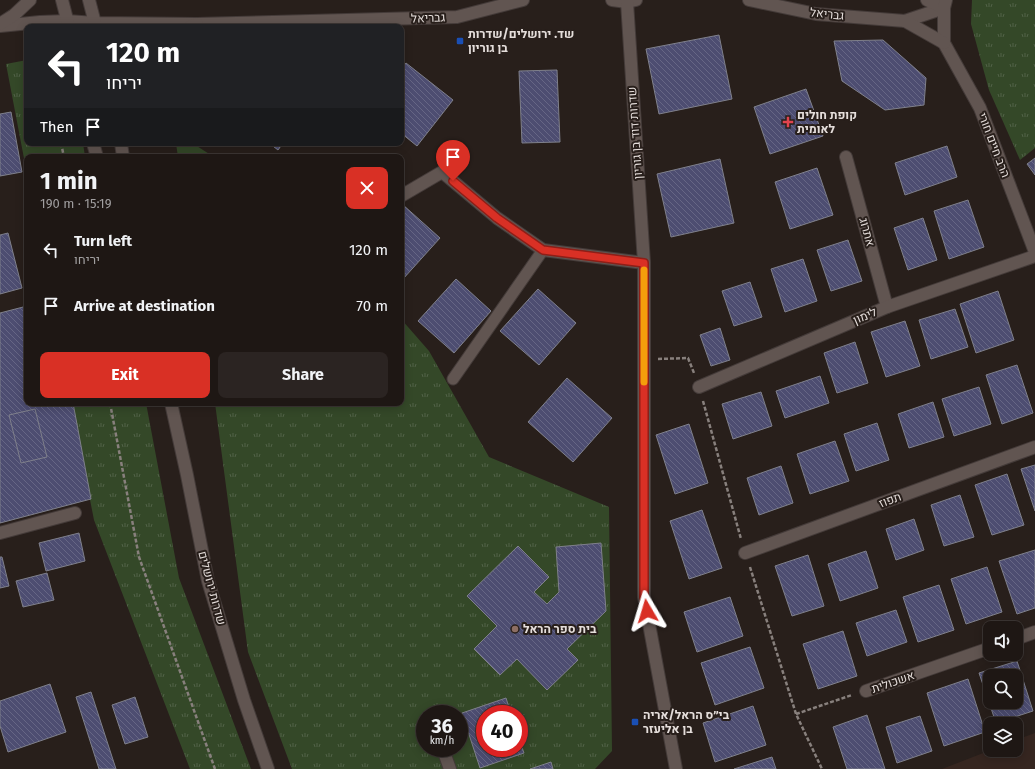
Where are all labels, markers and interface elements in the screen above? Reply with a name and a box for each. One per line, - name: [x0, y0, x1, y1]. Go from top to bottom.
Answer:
- street label: גבריאל: [809, 5, 845, 23]
- street label: גבריאל: [411, 10, 446, 26]
- place label: שד. ירושלים/שדרות בן גוריון: [468, 27, 574, 55]
- text: 120 m: [106, 36, 180, 69]
- marker: שד. ירושלים/שדרות בן גוריון: [455, 36, 465, 46]
- icon: left: [40, 40, 92, 92]
- text: יריחו: [106, 72, 142, 94]
- street label: שדרות דוד בן גוריון: [625, 86, 645, 180]
- place label: קופת חולים לאומית: [797, 108, 857, 136]
- street label: הרב חיים חורי: [975, 111, 1013, 179]
- icon: arrive: [82, 116, 104, 138]
- marker: קופת חולים לאומית: [782, 116, 794, 128]
- text: Then: [40, 118, 74, 136]
- pin: [436, 140, 470, 181]
- icon: arrive: [442, 146, 464, 168]
- text: 1 min: [40, 167, 98, 195]
- button: close: [346, 167, 388, 209]
- text: 190 m · 15:19: [40, 196, 112, 211]
- street label: אתרוג: [856, 216, 878, 248]
- text: Turn left: [74, 232, 132, 250]
- icon: left: [40, 239, 62, 261]
- text: 120 m: [349, 241, 388, 259]
- text: יריחו: [74, 252, 100, 267]
- icon: arrive: [40, 295, 62, 317]
- text: Arrive at destination: [74, 297, 215, 315]
- text: 70 m: [356, 297, 388, 315]
- street label: לימון: [851, 305, 879, 327]
- button: Exit: [40, 352, 210, 398]
- button: Share: [218, 352, 388, 398]
- street label: תפוז: [877, 490, 903, 510]
- street label: שדרות ירושלים: [195, 550, 229, 626]
- position arrow: [626, 590, 668, 632]
- map controls: [983, 621, 1023, 757]
- button: sound: [983, 621, 1023, 661]
- place label: בית ספר הראל: [523, 622, 597, 636]
- marker: בית ספר הראל: [510, 624, 520, 634]
- street label: אשכולית: [870, 668, 917, 696]
- button: search: [983, 669, 1023, 709]
- speed limit sign: 40: [476, 705, 528, 757]
- place label: בי״ס הראל/אריה בן אליעזר: [643, 708, 730, 736]
- text: 36: [431, 714, 453, 738]
- marker: בי״ס הראל/אריה בן אליעזר: [630, 717, 640, 727]
- button: layers: [983, 717, 1023, 757]
- text: km/h: [430, 735, 454, 747]

